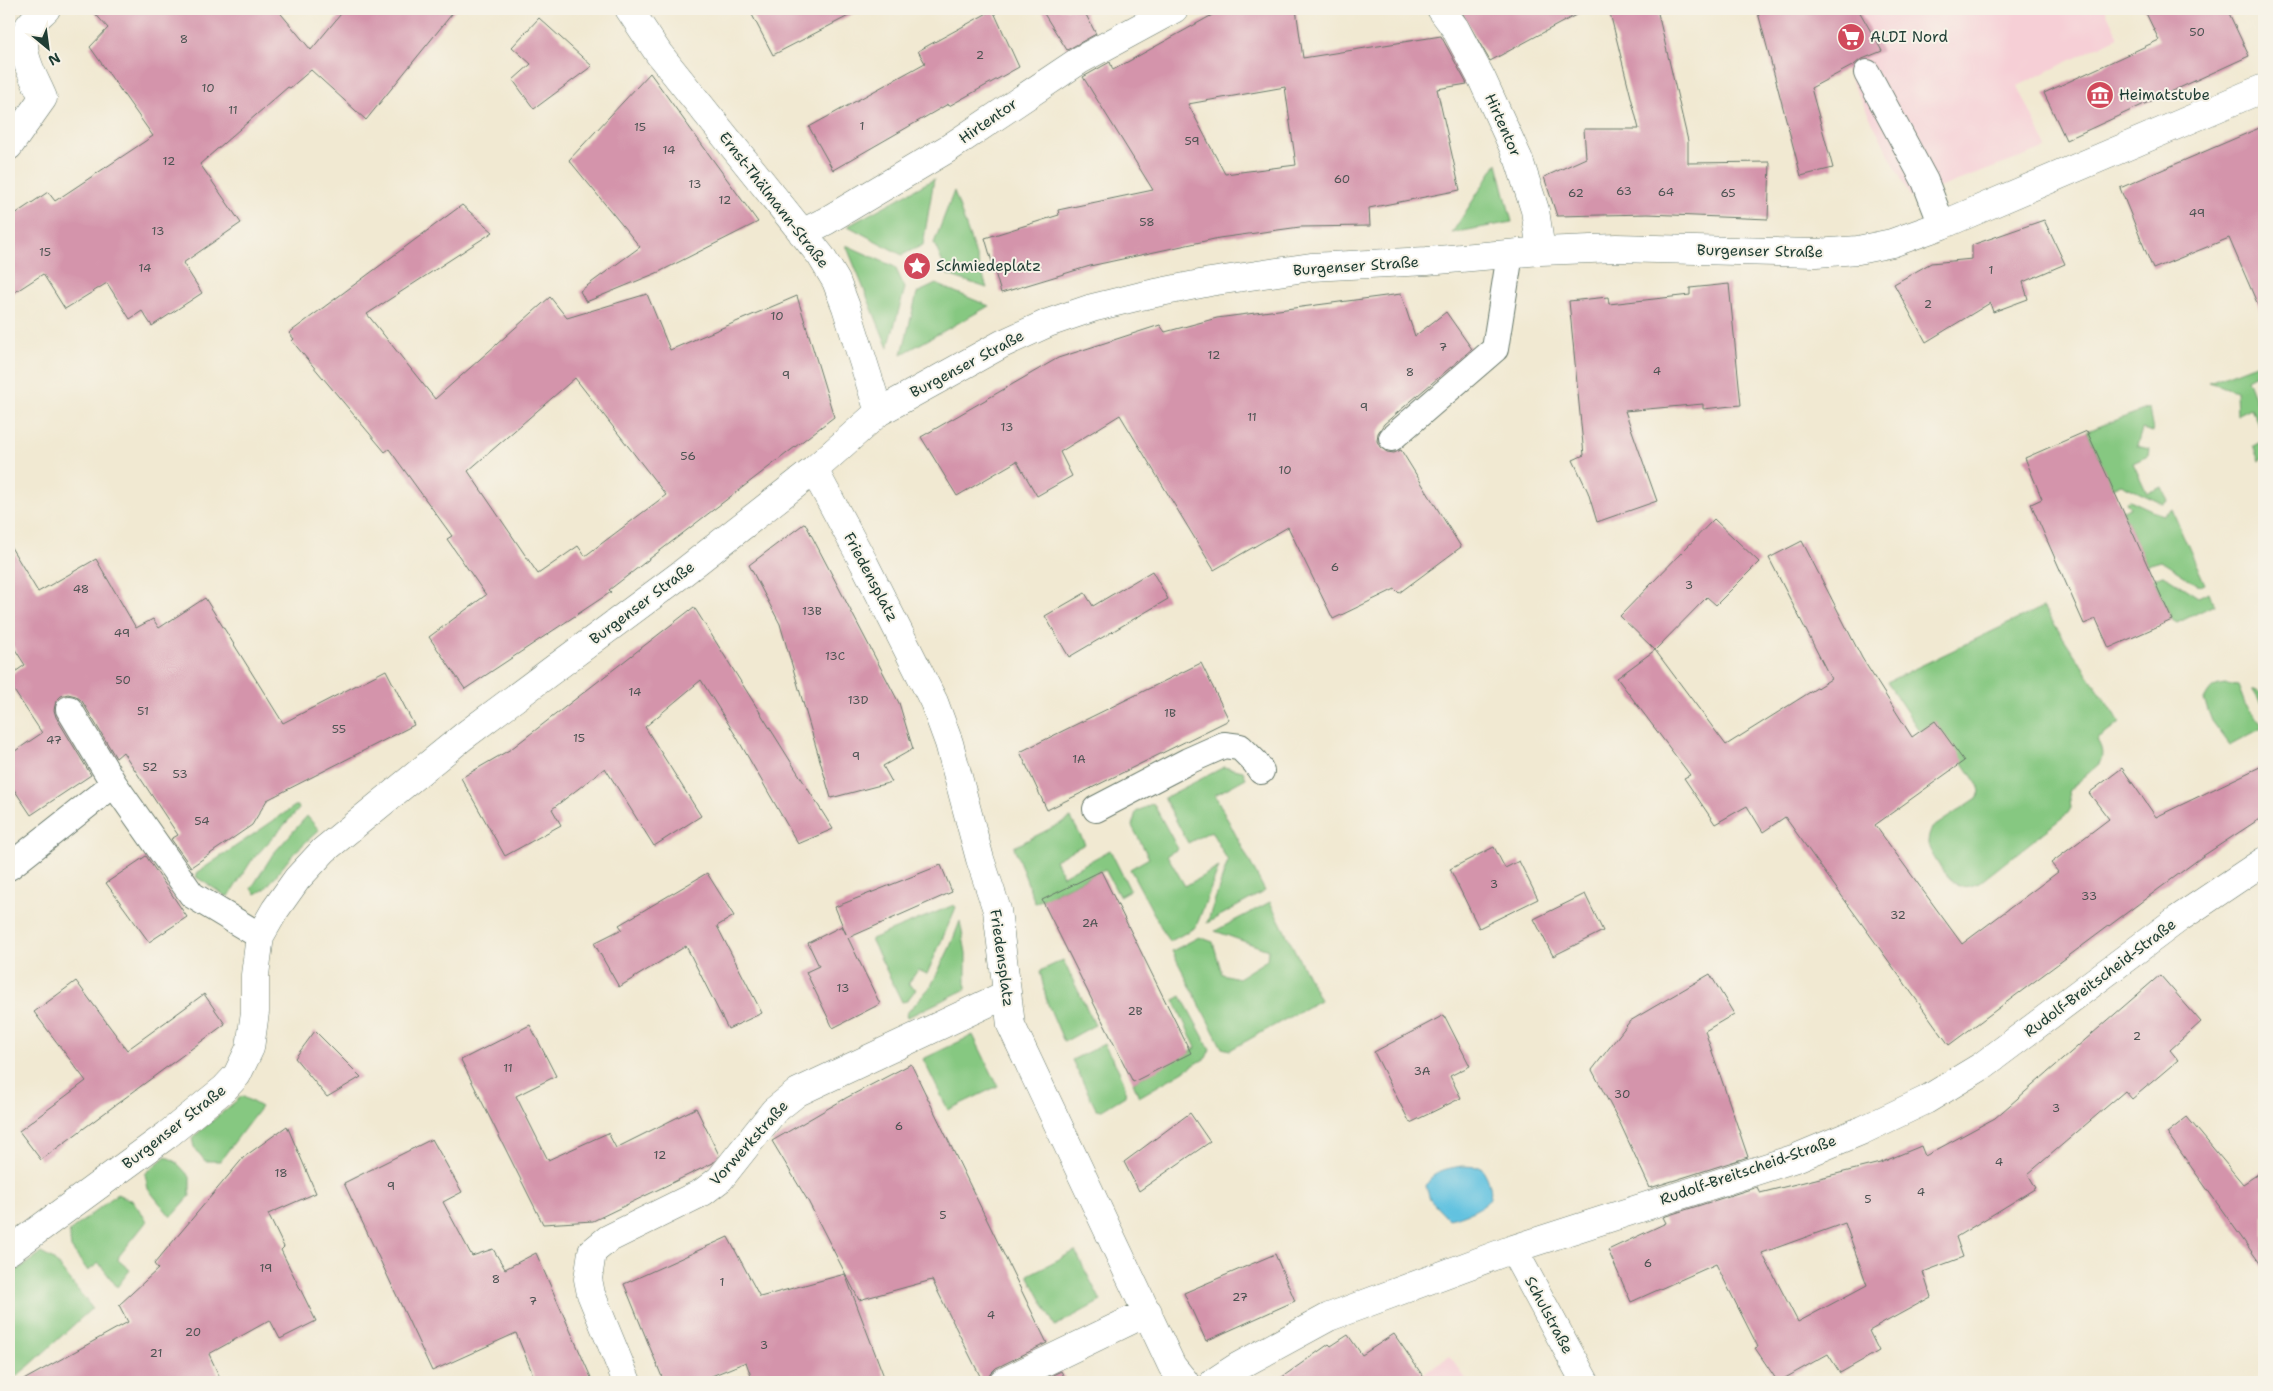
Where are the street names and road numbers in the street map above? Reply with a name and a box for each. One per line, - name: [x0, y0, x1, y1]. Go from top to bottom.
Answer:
- street label: Hirtentor: [1480, 90, 1526, 160]
- street label: Hirtentor: [955, 94, 1021, 148]
- street label: Ernst-Thälmann-Straße: [715, 128, 833, 272]
- street label: Burgenser Straße: [1697, 240, 1823, 262]
- street label: Burgenser Straße: [1292, 252, 1420, 280]
- street label: Burgenser Straße: [907, 326, 1027, 402]
- street label: Friedensplatz: [839, 529, 903, 625]
- street label: Burgenser Straße: [586, 557, 698, 649]
- street label: Friedensplatz: [985, 908, 1019, 1008]
- street label: Rudolf-Breitscheid-Straße: [2020, 914, 2180, 1042]
- street label: Burgenser Straße: [118, 1080, 230, 1174]
- street label: Vorwerkstraße: [705, 1096, 793, 1190]
- street label: Rudolf-Breitscheid-Straße: [1657, 1130, 1839, 1210]
- street label: Schulstraße: [1520, 1273, 1578, 1357]

